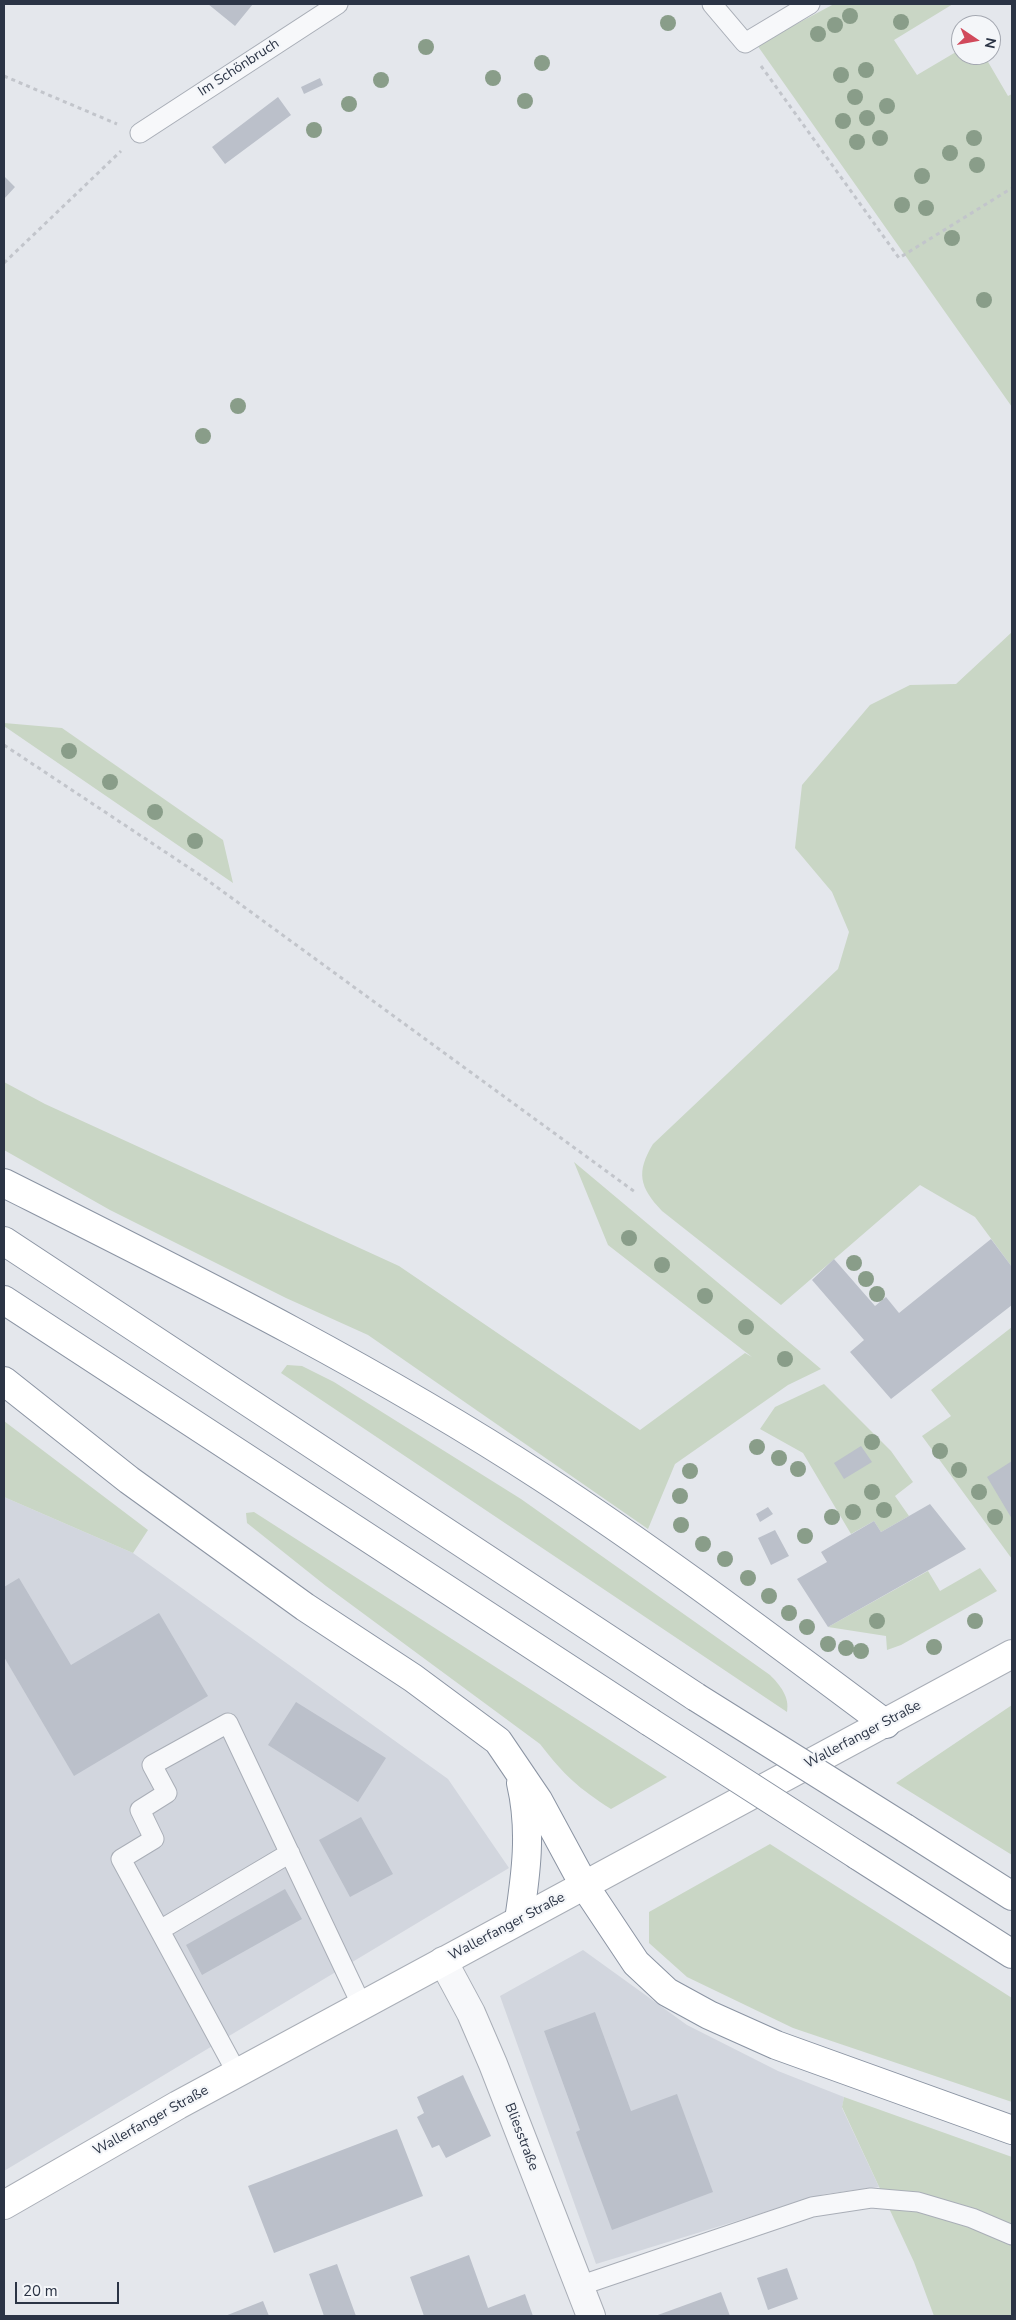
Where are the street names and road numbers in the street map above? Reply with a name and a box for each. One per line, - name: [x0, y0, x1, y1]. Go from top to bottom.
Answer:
- street label: Im Schönbruch: [195, 36, 283, 100]
- street label: Wallerfanger Straße: [802, 1697, 924, 1773]
- street label: Wallerfanger Straße: [446, 1889, 568, 1965]
- street label: Wallerfanger Straße: [90, 2082, 212, 2160]
- street label: Bliesstraße: [500, 2101, 542, 2173]

